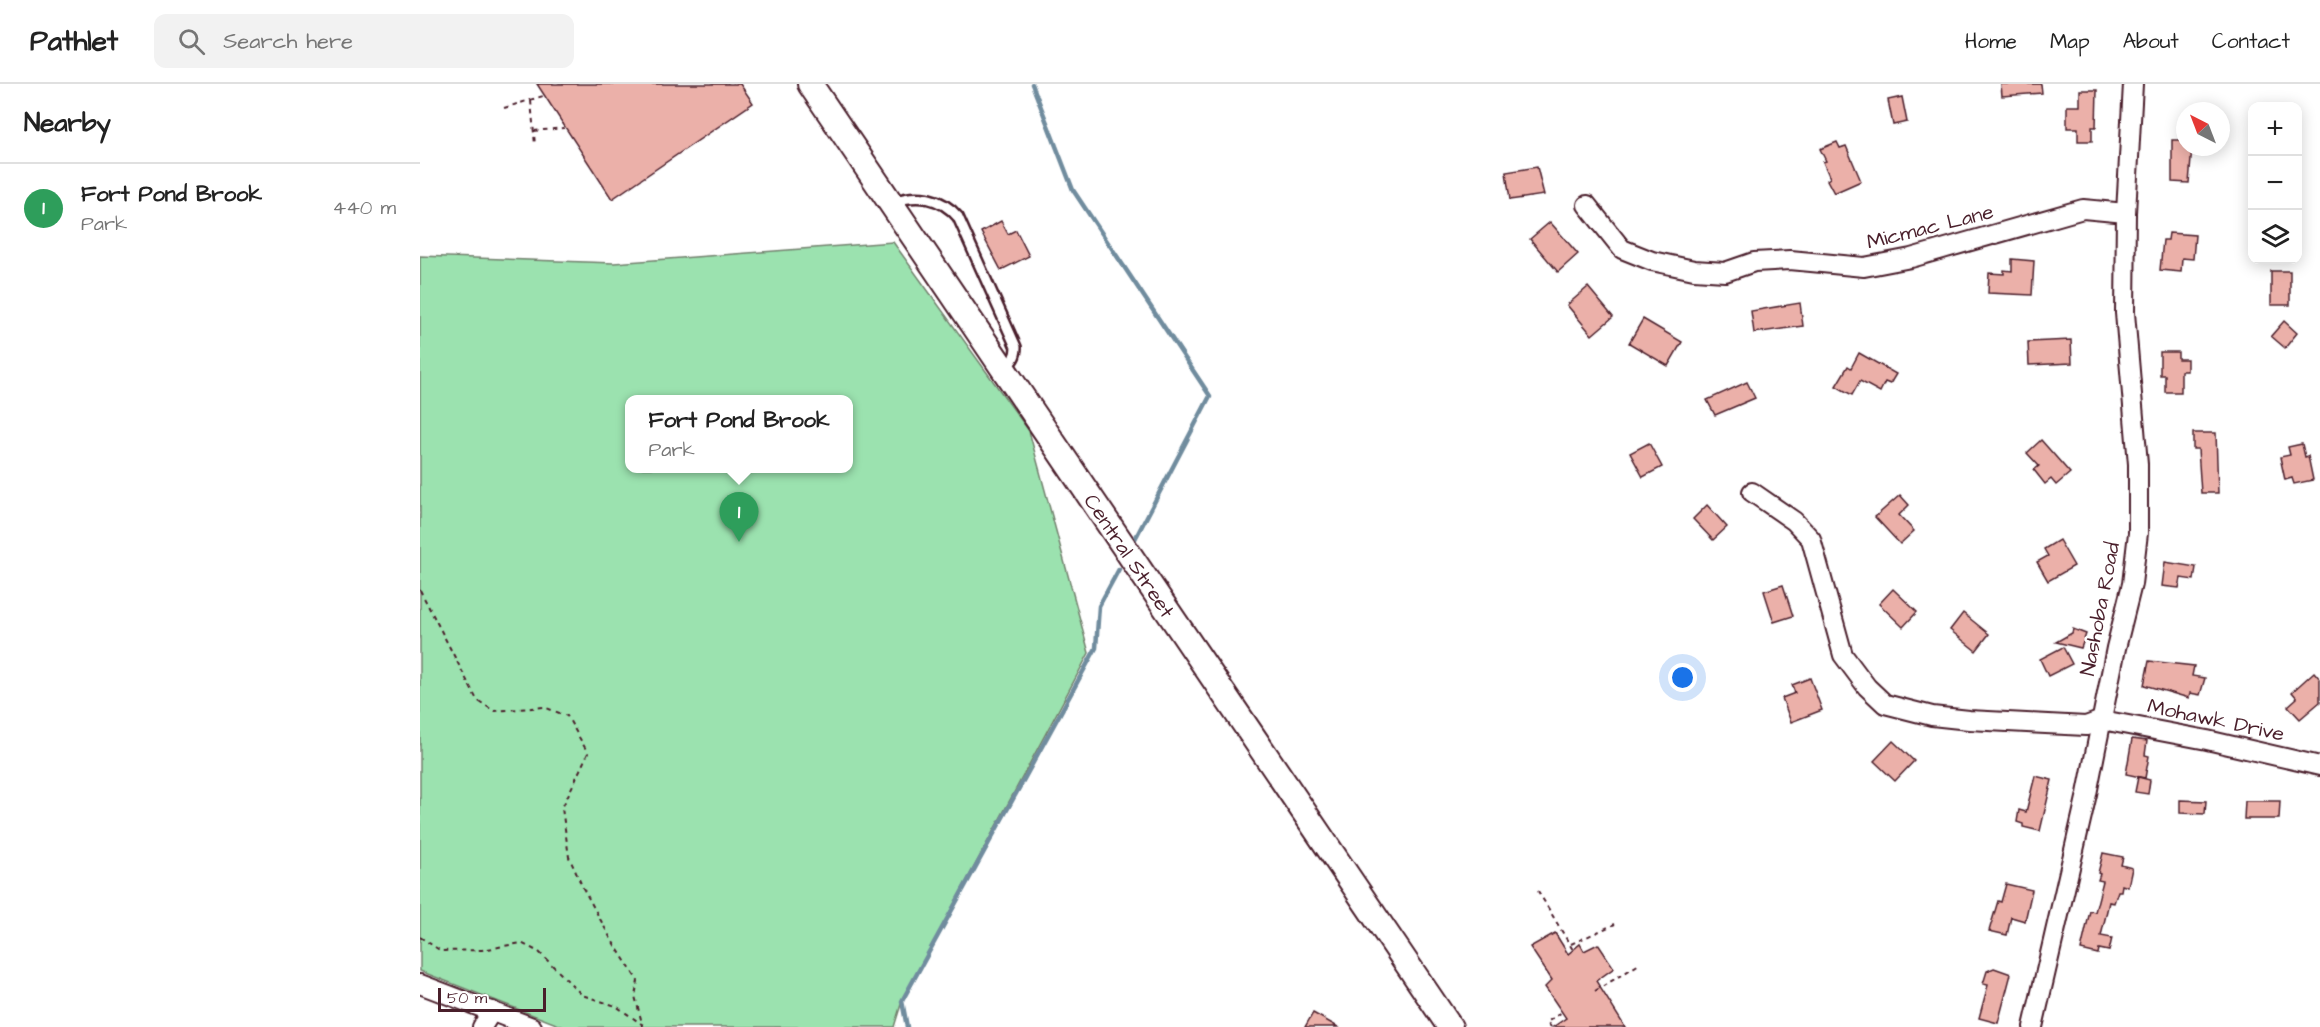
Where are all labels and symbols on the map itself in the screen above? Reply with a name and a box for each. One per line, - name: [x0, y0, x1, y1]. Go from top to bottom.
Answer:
- north arrow: [2176, 102, 2230, 156]
- street label: Micmac Lane: [1864, 197, 1996, 257]
- street label: Central Street: [1077, 488, 1182, 624]
- pin: 1: [720, 492, 758, 542]
- street label: Nashoba Road: [2073, 539, 2127, 678]
- your location: [1668, 663, 1697, 692]
- street label: Mohawk Drive: [2145, 691, 2287, 749]
- scale bar: [438, 985, 546, 1012]

